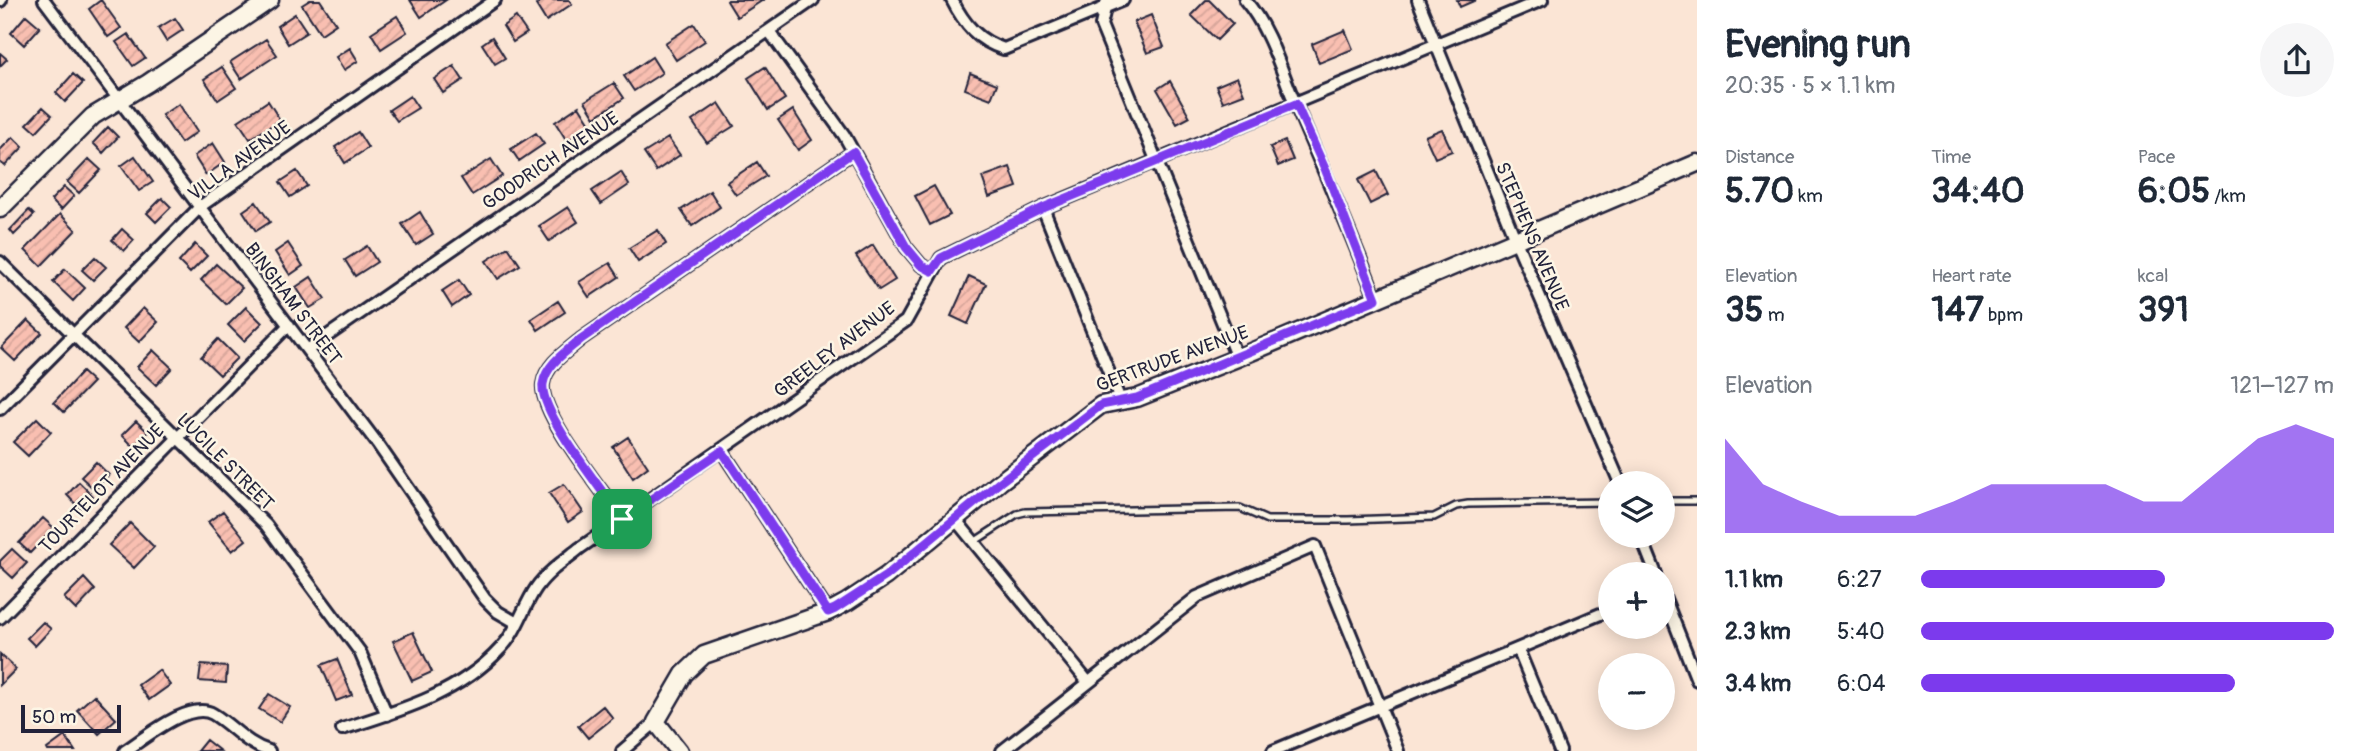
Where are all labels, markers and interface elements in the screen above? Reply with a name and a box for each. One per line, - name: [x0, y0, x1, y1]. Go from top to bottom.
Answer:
- text: Evening run: [1725, 21, 1911, 69]
- button: share: [2260, 23, 2334, 97]
- text: 20:35 · 5 × 1.1 km: [1725, 71, 1896, 100]
- street label: GOODRICH AVENUE: [478, 106, 624, 215]
- street label: VILLA AVENUE: [183, 115, 296, 206]
- text: Distance: [1725, 145, 1794, 169]
- text: Time: [1931, 145, 1971, 169]
- text: Pace: [2138, 145, 2175, 169]
- street label: STEPHENS AVENUE: [1490, 158, 1574, 314]
- text: 5.70: [1725, 169, 1794, 213]
- text: 34:40: [1931, 169, 2025, 213]
- text: 6:05: [2138, 169, 2210, 213]
- text: km: [1794, 184, 1823, 208]
- text: /km: [2210, 184, 2246, 208]
- street label: BINGHAM STREET: [240, 238, 347, 369]
- text: Elevation: [1725, 264, 1797, 288]
- text: Heart rate: [1931, 264, 2011, 288]
- text: kcal: [2138, 264, 2169, 288]
- text: 35: [1725, 288, 1764, 332]
- text: 147: [1931, 288, 1984, 332]
- text: 391: [2138, 288, 2189, 332]
- street label: GREELEY AVENUE: [769, 296, 900, 403]
- text: m: [1764, 303, 1785, 327]
- text: bpm: [1984, 303, 2023, 327]
- street label: GERTRUDE AVENUE: [1093, 320, 1252, 398]
- text: Elevation: [1725, 371, 1813, 400]
- text: 121–127 m: [2230, 371, 2334, 400]
- street label: LUCILE STREET: [172, 408, 279, 515]
- street label: TOURTELOT AVENUE: [34, 419, 170, 558]
- map controls: [1598, 471, 1675, 730]
- button: layers: [1598, 471, 1675, 548]
- pin: [592, 489, 652, 549]
- icon: arrive: [603, 500, 641, 538]
- button: +: [1598, 562, 1675, 639]
- text: 1.1 km: [1725, 565, 1783, 594]
- text: 6:27: [1837, 565, 1882, 594]
- text: 2.3 km: [1725, 617, 1791, 646]
- text: 5:40: [1837, 617, 1885, 646]
- button: −: [1598, 653, 1675, 730]
- text: 3.4 km: [1725, 669, 1791, 698]
- text: 6:04: [1837, 669, 1886, 698]
- scale bar: [21, 702, 121, 734]
- text: 50 m: [32, 705, 76, 729]

